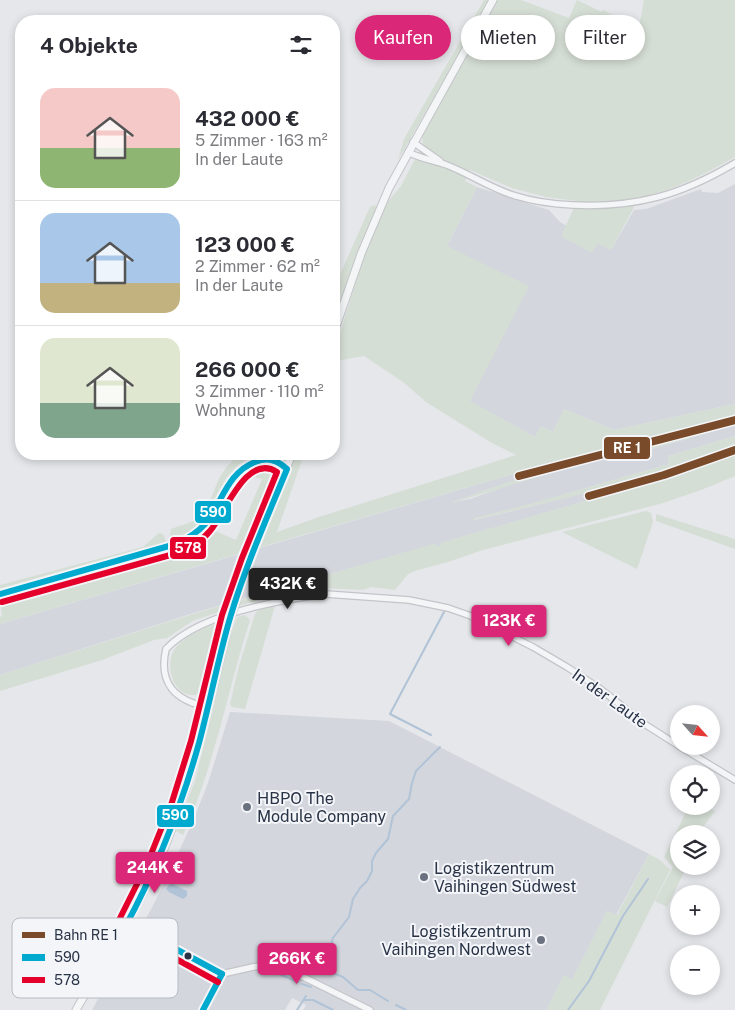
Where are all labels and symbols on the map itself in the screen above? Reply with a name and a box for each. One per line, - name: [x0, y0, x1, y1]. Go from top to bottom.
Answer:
- line badge: RE 1: [603, 436, 651, 460]
- text: RE 1: [613, 440, 641, 456]
- line badge: 590: [194, 500, 232, 524]
- text: 590: [199, 504, 227, 520]
- line badge: 578: [169, 536, 207, 560]
- text: 578: [174, 540, 202, 556]
- pin: 432K €: [247, 568, 329, 610]
- pin: 123K €: [468, 604, 550, 647]
- street label: In der Laute: [568, 665, 651, 732]
- north arrow: [670, 705, 720, 755]
- place label: HBPO The Module Company: [257, 789, 386, 826]
- marker: HBPO The Module Company: [241, 801, 253, 813]
- line badge: 590: [156, 804, 195, 828]
- text: 590: [161, 807, 189, 823]
- pin: 244K €: [114, 852, 196, 894]
- place label: Logistikzentrum Vaihingen Südwest: [434, 859, 576, 896]
- marker: Logistikzentrum Vaihingen Südwest: [418, 871, 430, 883]
- legend: [12, 918, 178, 998]
- place label: Logistikzentrum Vaihingen Nordwest: [381, 922, 531, 959]
- text: Bahn RE 1: [54, 927, 118, 943]
- marker: Logistikzentrum Vaihingen Nordwest: [535, 934, 547, 946]
- pin: 266K €: [256, 942, 338, 985]
- text: 590: [54, 949, 80, 965]
- unlabelled marker: [183, 951, 193, 961]
- text: 578: [54, 972, 80, 988]

